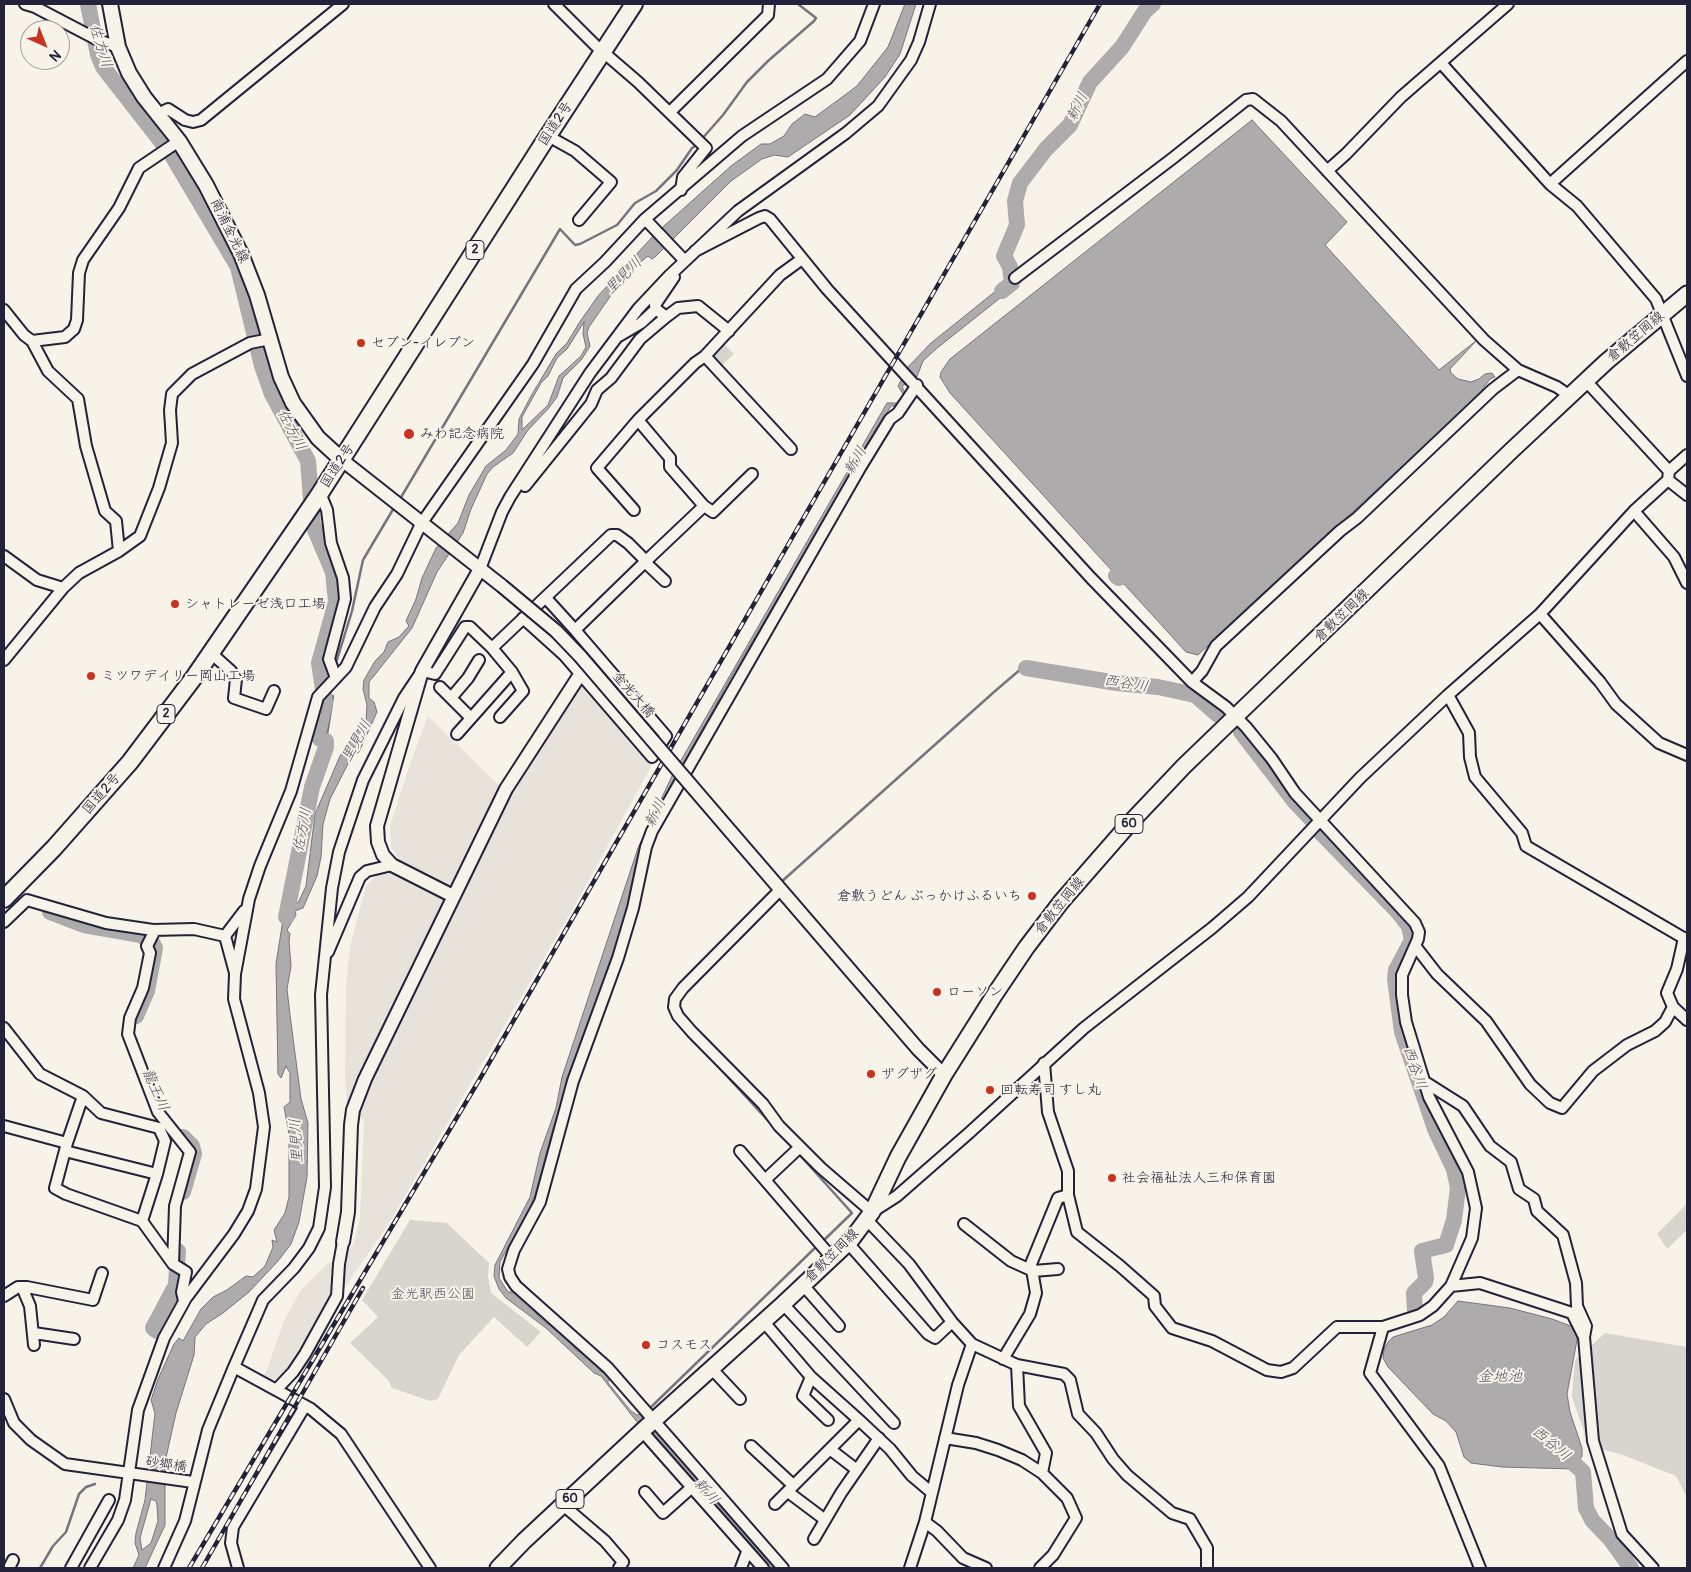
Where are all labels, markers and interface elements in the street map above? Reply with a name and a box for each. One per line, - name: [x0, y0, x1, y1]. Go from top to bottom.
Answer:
- north arrow: [20, 20, 70, 70]
- water label: 佐方川: [85, 22, 115, 70]
- text: N: [46, 46, 64, 65]
- water label: 新川: [1063, 90, 1093, 124]
- street label: 国道2号: [535, 99, 577, 149]
- street label: 南浦金光線: [206, 196, 252, 266]
- road number: 2: [466, 240, 484, 260]
- water label: 里見川: [602, 254, 646, 298]
- street label: 倉敷笠岡線: [1604, 308, 1668, 366]
- place label: セブン-イレブン: [371, 335, 475, 351]
- marker: セブン-イレブン: [355, 337, 367, 349]
- water label: 佐方川: [272, 406, 310, 454]
- place label: みわ記念病院: [420, 426, 504, 442]
- marker: みわ記念病院: [402, 427, 416, 441]
- street label: 国道2号: [317, 441, 359, 491]
- water label: 新川: [841, 444, 871, 478]
- street label: 倉敷笠岡線: [1311, 586, 1373, 646]
- place label: シャトレーゼ浅口工場: [185, 596, 326, 612]
- marker: シャトレーゼ浅口工場: [169, 598, 181, 610]
- place label: ミツワデイリー岡山工場: [101, 668, 255, 684]
- street label: 金光大橋: [608, 668, 658, 722]
- marker: ミツワデイリー岡山工場: [85, 670, 97, 682]
- water label: 西谷川: [1102, 672, 1150, 696]
- road number: 2: [157, 704, 175, 724]
- water label: 里見川: [338, 717, 376, 765]
- street label: 国道2号: [79, 770, 125, 818]
- water label: 新川: [641, 796, 671, 830]
- water label: 佐方川: [290, 806, 316, 854]
- road number: 60: [1115, 814, 1143, 834]
- street label: 倉敷笠岡線: [1031, 874, 1089, 938]
- place label: 倉敷うどん ぶっかけふるいち: [837, 888, 1022, 904]
- marker: 倉敷うどん ぶっかけふるいち: [1026, 890, 1038, 902]
- place label: ローソン: [947, 984, 1003, 1000]
- marker: ローソン: [931, 986, 943, 998]
- water label: 西谷川: [1398, 1044, 1430, 1092]
- water label: 龍王川: [138, 1066, 172, 1114]
- place label: ザグザグ: [881, 1066, 937, 1082]
- marker: ザグザグ: [865, 1068, 877, 1080]
- place label: 回転寿司 すし丸: [1000, 1082, 1101, 1098]
- marker: 回転寿司 すし丸: [984, 1084, 996, 1096]
- water label: 里見川: [287, 1118, 307, 1164]
- place label: 社会福祉法人三和保育園: [1122, 1170, 1276, 1186]
- marker: 社会福祉法人三和保育園: [1106, 1172, 1118, 1184]
- street label: 倉敷笠岡線: [801, 1225, 863, 1287]
- park label: 金光駅西公園: [391, 1286, 475, 1302]
- place label: コスモス: [656, 1337, 712, 1353]
- marker: コスモス: [640, 1339, 652, 1351]
- water label: 金地池: [1478, 1368, 1522, 1386]
- water label: 西谷川: [1528, 1423, 1574, 1465]
- street label: 砂郷橋: [144, 1454, 188, 1476]
- water label: 新川: [689, 1475, 723, 1509]
- road number: 60: [556, 1490, 584, 1508]

